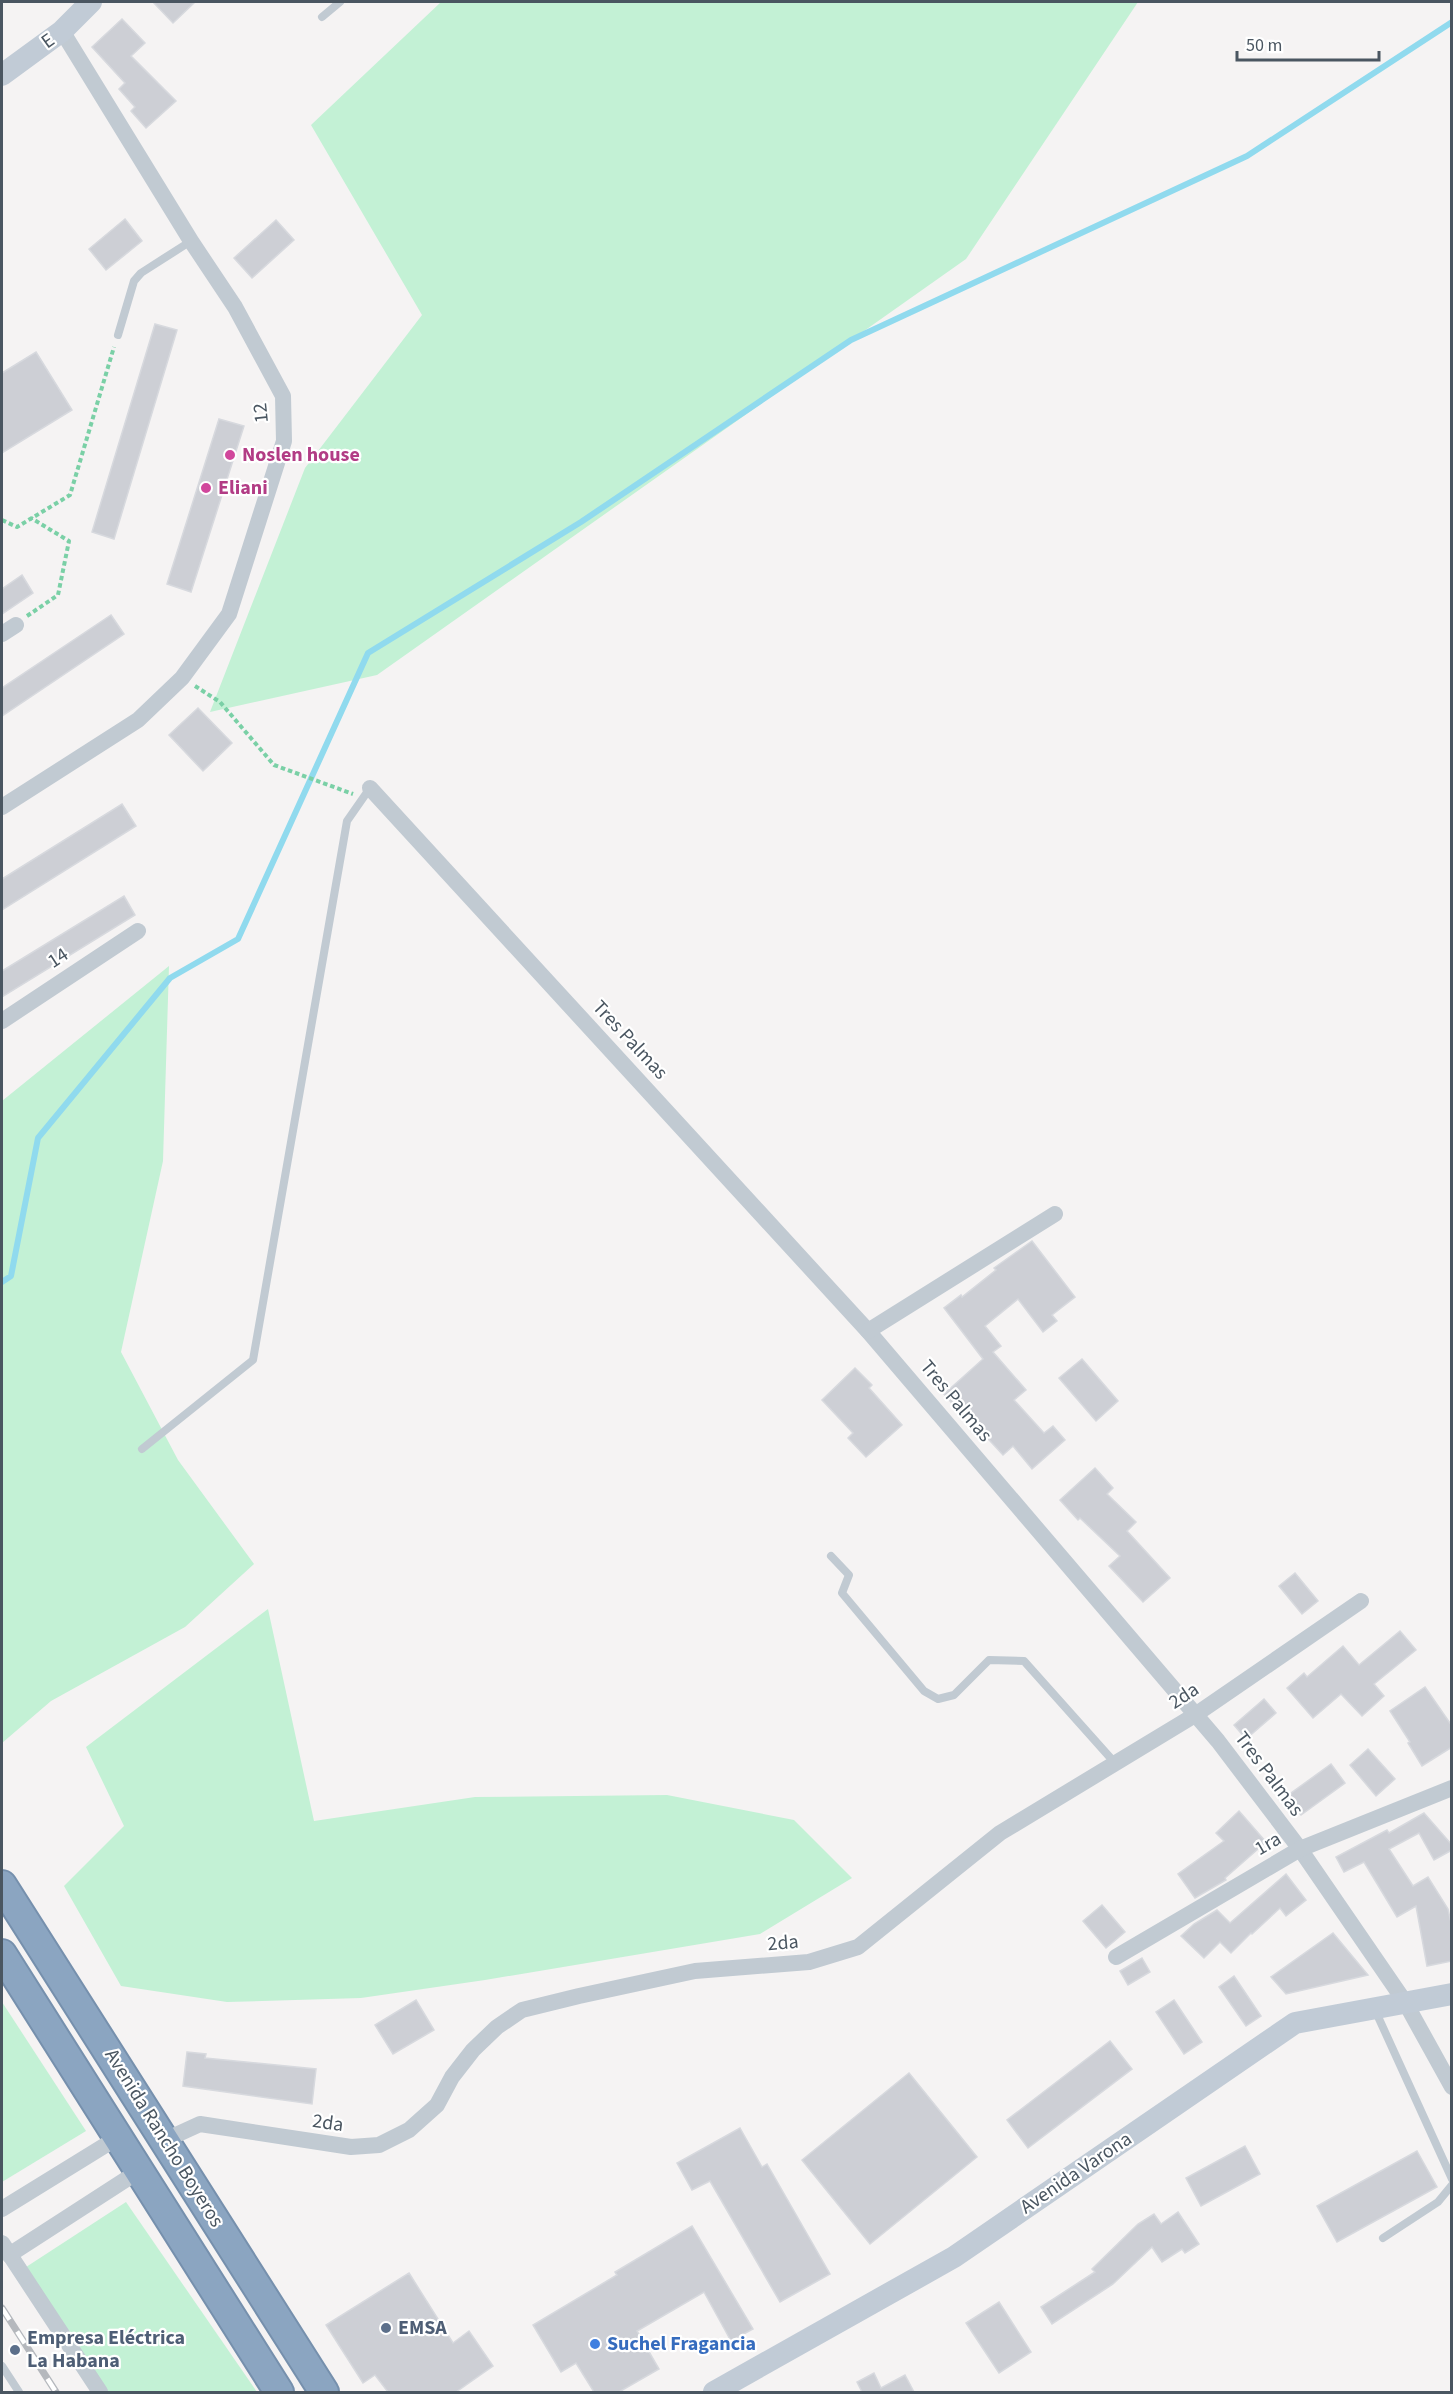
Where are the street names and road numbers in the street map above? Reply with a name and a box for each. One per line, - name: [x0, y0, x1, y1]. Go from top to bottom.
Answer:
- street label: E: [36, 27, 60, 55]
- street label: 12: [246, 402, 276, 424]
- street label: 14: [42, 941, 74, 975]
- street label: Tres Palmas: [586, 994, 674, 1086]
- street label: Tres Palmas: [913, 1354, 999, 1448]
- street label: 2da: [1163, 1676, 1205, 1716]
- street label: Tres Palmas: [1228, 1726, 1310, 1822]
- street label: 1ra: [1250, 1825, 1286, 1863]
- street label: 2da: [766, 1928, 800, 1958]
- street label: Avenida Rancho Boyeros: [98, 2043, 230, 2233]
- street label: 2da: [311, 2107, 345, 2139]
- street label: Avenida Varona: [1014, 2125, 1138, 2221]

